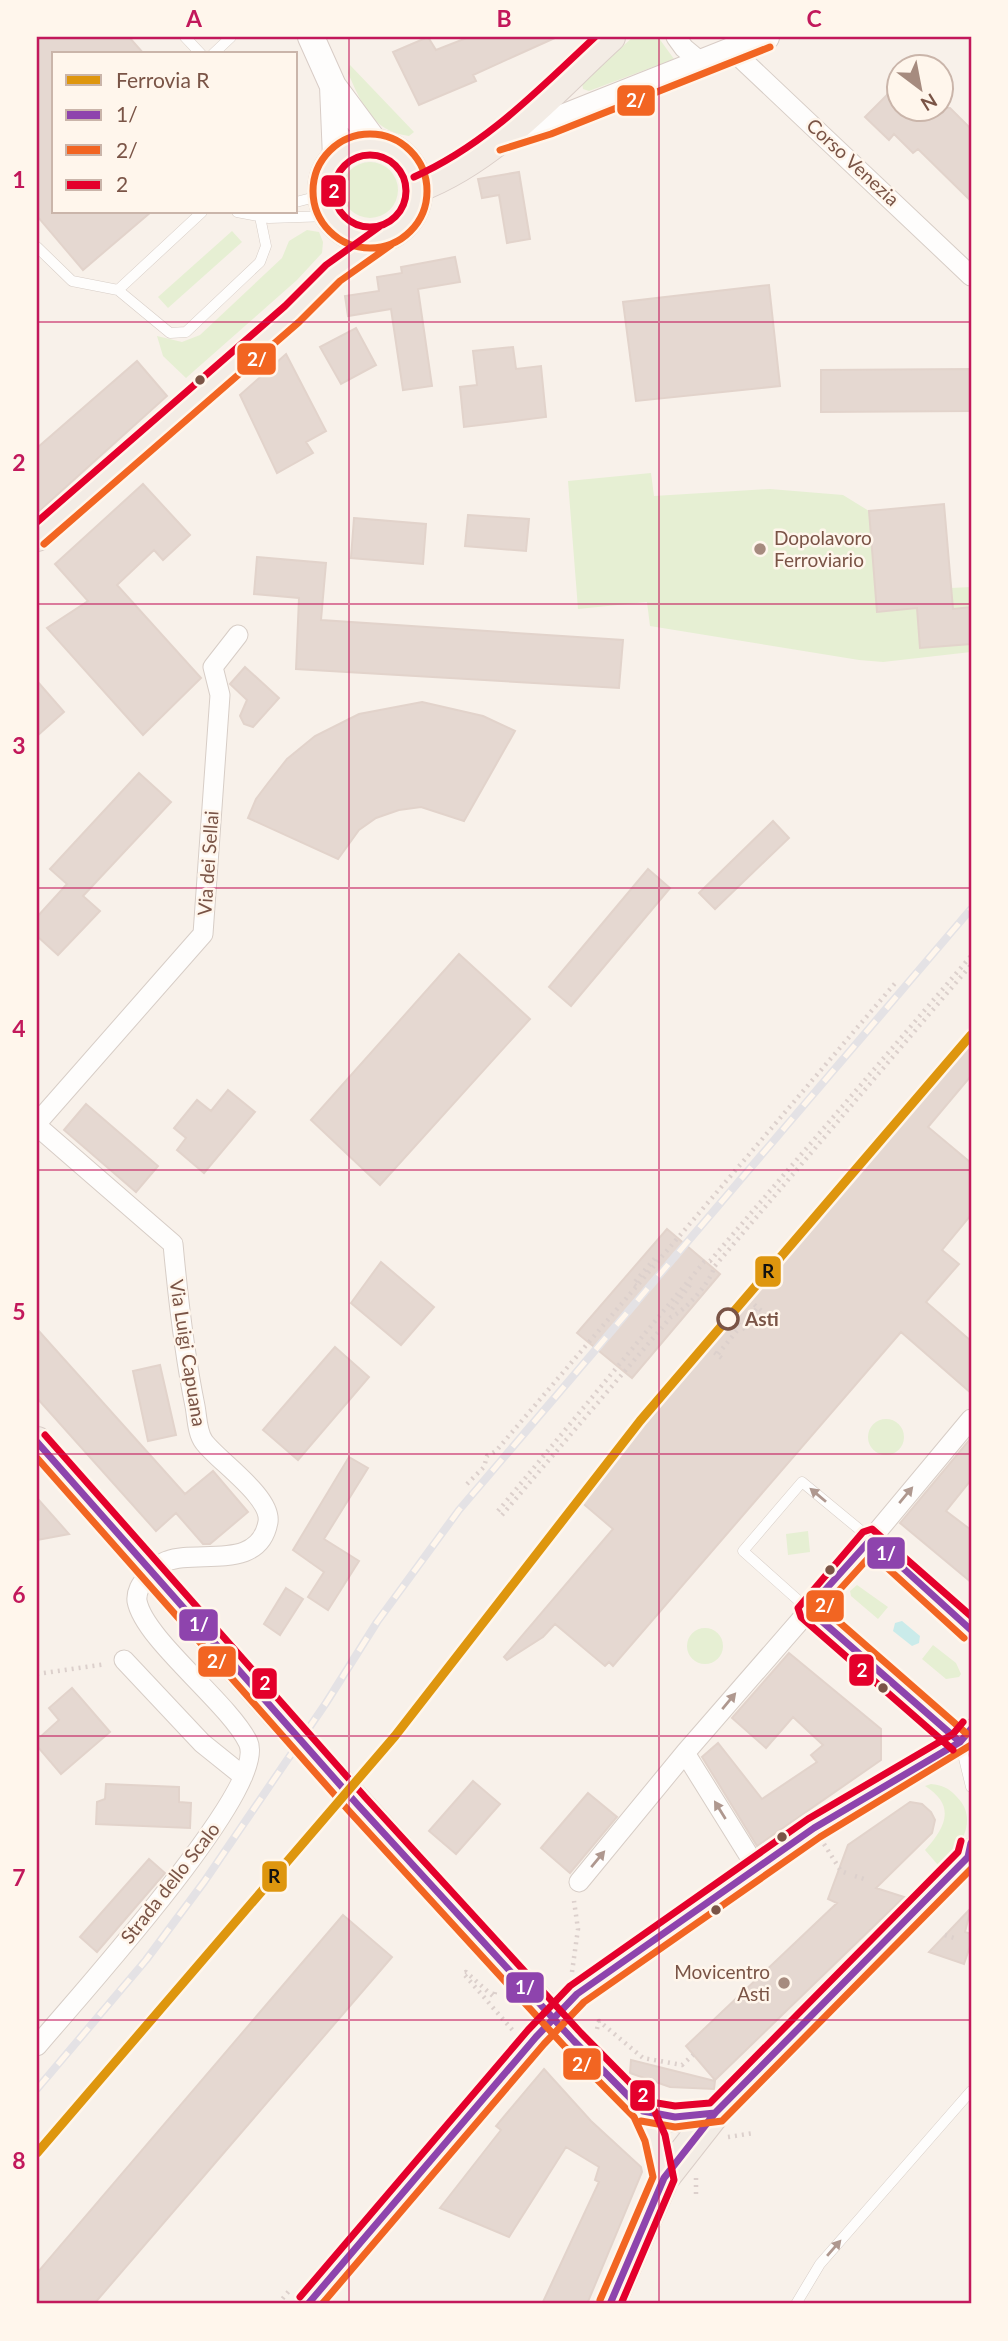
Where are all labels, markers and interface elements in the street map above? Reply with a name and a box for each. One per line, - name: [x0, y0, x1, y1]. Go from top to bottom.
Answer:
- text: A: [185, 4, 203, 32]
- text: B: [496, 4, 512, 32]
- text: C: [806, 4, 822, 32]
- legend: [52, 52, 298, 214]
- north arrow: [886, 52, 956, 122]
- text: Ferrovia R: [116, 67, 210, 92]
- line badge: 2/: [616, 84, 656, 117]
- text: 2/: [626, 88, 646, 111]
- text: N: [917, 89, 942, 116]
- text: 1/: [116, 101, 138, 126]
- street label: Corso Venezia: [802, 113, 904, 210]
- text: 2/: [116, 137, 138, 162]
- text: 1: [12, 165, 26, 193]
- text: 2: [116, 171, 128, 196]
- line badge: 2: [320, 174, 347, 208]
- text: 2: [328, 179, 340, 202]
- line badge: 2/: [236, 342, 277, 376]
- text: 2/: [247, 347, 267, 370]
- unlabelled marker: [193, 373, 207, 387]
- text: 2: [12, 448, 26, 476]
- place label: Dopolavoro Ferroviario: [774, 526, 872, 571]
- marker: Dopolavoro Ferroviario: [752, 541, 768, 557]
- text: 3: [12, 731, 26, 759]
- street label: Via dei Sellai: [192, 810, 223, 916]
- text: 4: [12, 1014, 26, 1042]
- line badge: R: [754, 1255, 782, 1288]
- text: R: [762, 1259, 775, 1282]
- street label: Via Luigi Capuana: [166, 1278, 211, 1428]
- text: 5: [12, 1297, 26, 1325]
- place label: Asti: [744, 1307, 779, 1330]
- marker: Asti: [717, 1308, 739, 1330]
- one-way arrow: [898, 1486, 913, 1503]
- one-way arrow: [810, 1488, 827, 1503]
- line badge: 1/: [866, 1536, 906, 1570]
- text: 1/: [876, 1541, 896, 1564]
- unlabelled marker: [823, 1563, 837, 1577]
- text: 6: [12, 1580, 26, 1608]
- line badge: 2/: [805, 1589, 845, 1623]
- text: 2/: [815, 1593, 835, 1616]
- line badge: 1/: [178, 1608, 219, 1642]
- text: 1/: [189, 1612, 209, 1635]
- line badge: 2/: [197, 1645, 237, 1678]
- text: 2/: [207, 1649, 227, 1672]
- line badge: 2: [848, 1653, 875, 1687]
- text: 2: [856, 1658, 868, 1681]
- line badge: 2: [251, 1667, 278, 1700]
- text: 2: [259, 1671, 271, 1694]
- unlabelled marker: [876, 1681, 890, 1695]
- one-way arrow: [721, 1693, 736, 1710]
- one-way arrow: [714, 1801, 727, 1820]
- street label: Strada dello Scalo: [115, 1818, 224, 1948]
- unlabelled marker: [775, 1830, 789, 1844]
- one-way arrow: [590, 1850, 605, 1867]
- line badge: R: [261, 1860, 288, 1893]
- text: 7: [12, 1863, 26, 1891]
- text: R: [268, 1864, 281, 1887]
- unlabelled marker: [709, 1903, 723, 1917]
- place label: Movicentro Asti: [674, 1960, 770, 2005]
- line badge: 1/: [505, 1971, 545, 2004]
- text: 1/: [515, 1975, 535, 1998]
- marker: Movicentro Asti: [776, 1975, 792, 1991]
- line badge: 2/: [562, 2047, 602, 2081]
- text: 2/: [572, 2052, 592, 2075]
- line badge: 2: [629, 2079, 656, 2112]
- text: 2: [637, 2083, 649, 2106]
- text: 8: [12, 2146, 26, 2174]
- one-way arrow: [826, 2239, 842, 2257]

